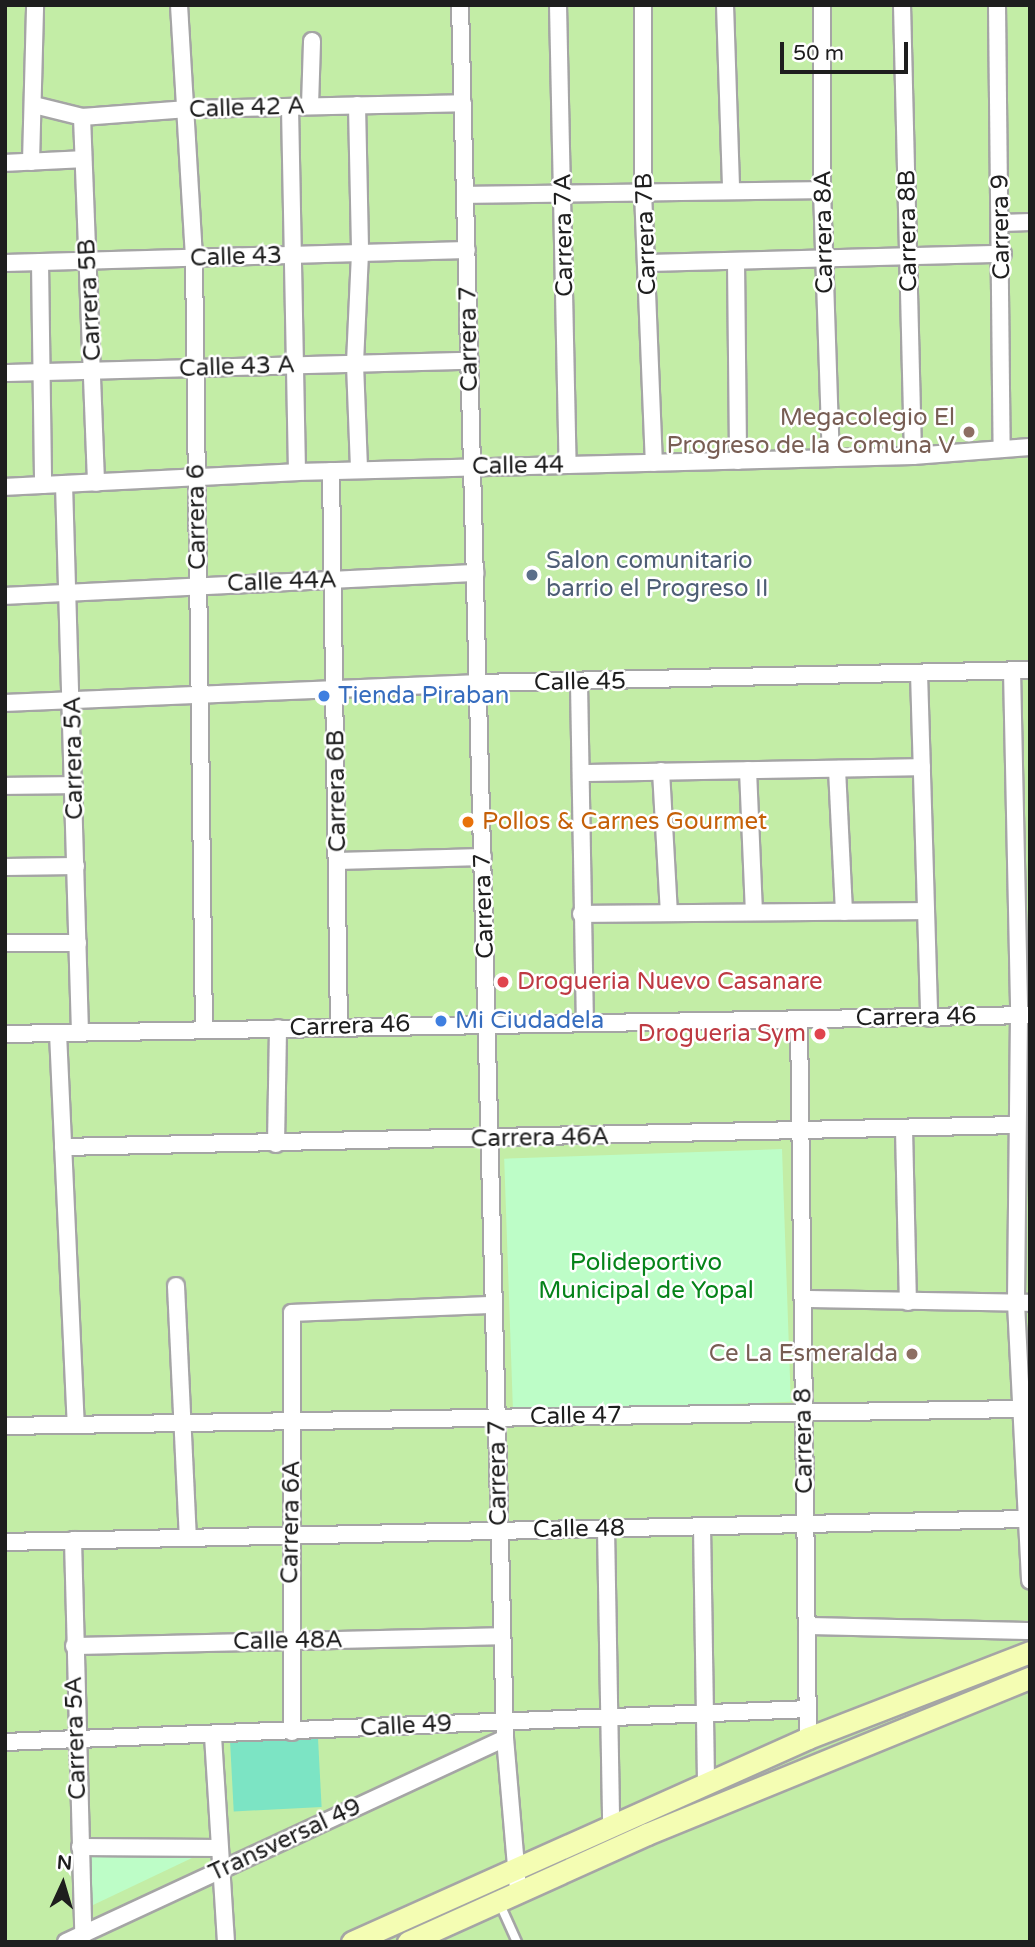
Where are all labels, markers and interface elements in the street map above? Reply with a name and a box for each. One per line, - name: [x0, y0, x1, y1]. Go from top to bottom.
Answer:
- scale bar: [783, 28, 911, 72]
- text: 50 m: [793, 41, 844, 66]
- street label: Calle 42 A: [188, 92, 306, 124]
- street label: Carrera 8A: [809, 170, 839, 294]
- street label: Carrera 8B: [893, 170, 923, 292]
- street label: Carrera 7B: [629, 172, 663, 296]
- street label: Carrera 7A: [549, 173, 579, 297]
- street label: Carrera 9: [986, 174, 1016, 280]
- street label: Carrera 5B: [72, 238, 108, 362]
- street label: Calle 43: [189, 241, 283, 273]
- street label: Carrera 7: [454, 286, 484, 392]
- street label: Calle 43 A: [178, 351, 296, 383]
- place label: Megacolegio El Progreso de la Comuna V: [667, 404, 955, 460]
- marker: Megacolegio El Progreso de la Comuna V: [961, 424, 977, 440]
- street label: Calle 44: [472, 451, 564, 481]
- street label: Carrera 6: [182, 464, 212, 570]
- place label: Salon comunitario barrio el Progreso II: [546, 547, 769, 603]
- street label: Calle 44A: [227, 566, 337, 598]
- marker: Salon comunitario barrio el Progreso II: [524, 567, 540, 583]
- street label: Calle 45: [534, 667, 626, 697]
- place label: Tienda Piraban: [338, 682, 509, 710]
- marker: Tienda Piraban: [316, 688, 332, 704]
- street label: Carrera 5A: [59, 696, 89, 820]
- street label: Carrera 6B: [322, 730, 352, 852]
- place label: Pollos & Carnes Gourmet: [482, 808, 767, 836]
- marker: Pollos & Carnes Gourmet: [460, 814, 476, 830]
- street label: Carrera 7: [468, 853, 500, 959]
- place label: Drogueria Nuevo Casanare: [517, 968, 823, 996]
- marker: Drogueria Nuevo Casanare: [495, 974, 511, 990]
- street label: Carrera 46: [855, 1002, 977, 1032]
- place label: Mi Ciudadela: [455, 1007, 604, 1035]
- street label: Carrera 46: [289, 1010, 411, 1042]
- marker: Mi Ciudadela: [433, 1013, 449, 1029]
- place label: Drogueria Sym: [638, 1020, 806, 1048]
- marker: Drogueria Sym: [812, 1026, 828, 1042]
- street label: Carrera 46A: [470, 1122, 610, 1154]
- park label: Polideportivo Municipal de Yopal: [538, 1249, 754, 1305]
- place label: Ce La Esmeralda: [709, 1340, 898, 1368]
- marker: Ce La Esmeralda: [904, 1346, 920, 1362]
- street label: Carrera 8: [789, 1388, 819, 1494]
- street label: Calle 47: [530, 1401, 622, 1431]
- street label: Carrera 7: [483, 1420, 513, 1526]
- street label: Carrera 6A: [276, 1460, 306, 1584]
- street label: Calle 48: [533, 1514, 625, 1544]
- street label: Calle 48A: [233, 1626, 343, 1656]
- street label: Carrera 5A: [59, 1676, 93, 1800]
- street label: Calle 49: [359, 1709, 453, 1743]
- street label: Transversal 49: [204, 1792, 366, 1888]
- north arrow: [28, 1849, 98, 1919]
- text: N: [56, 1852, 73, 1875]

